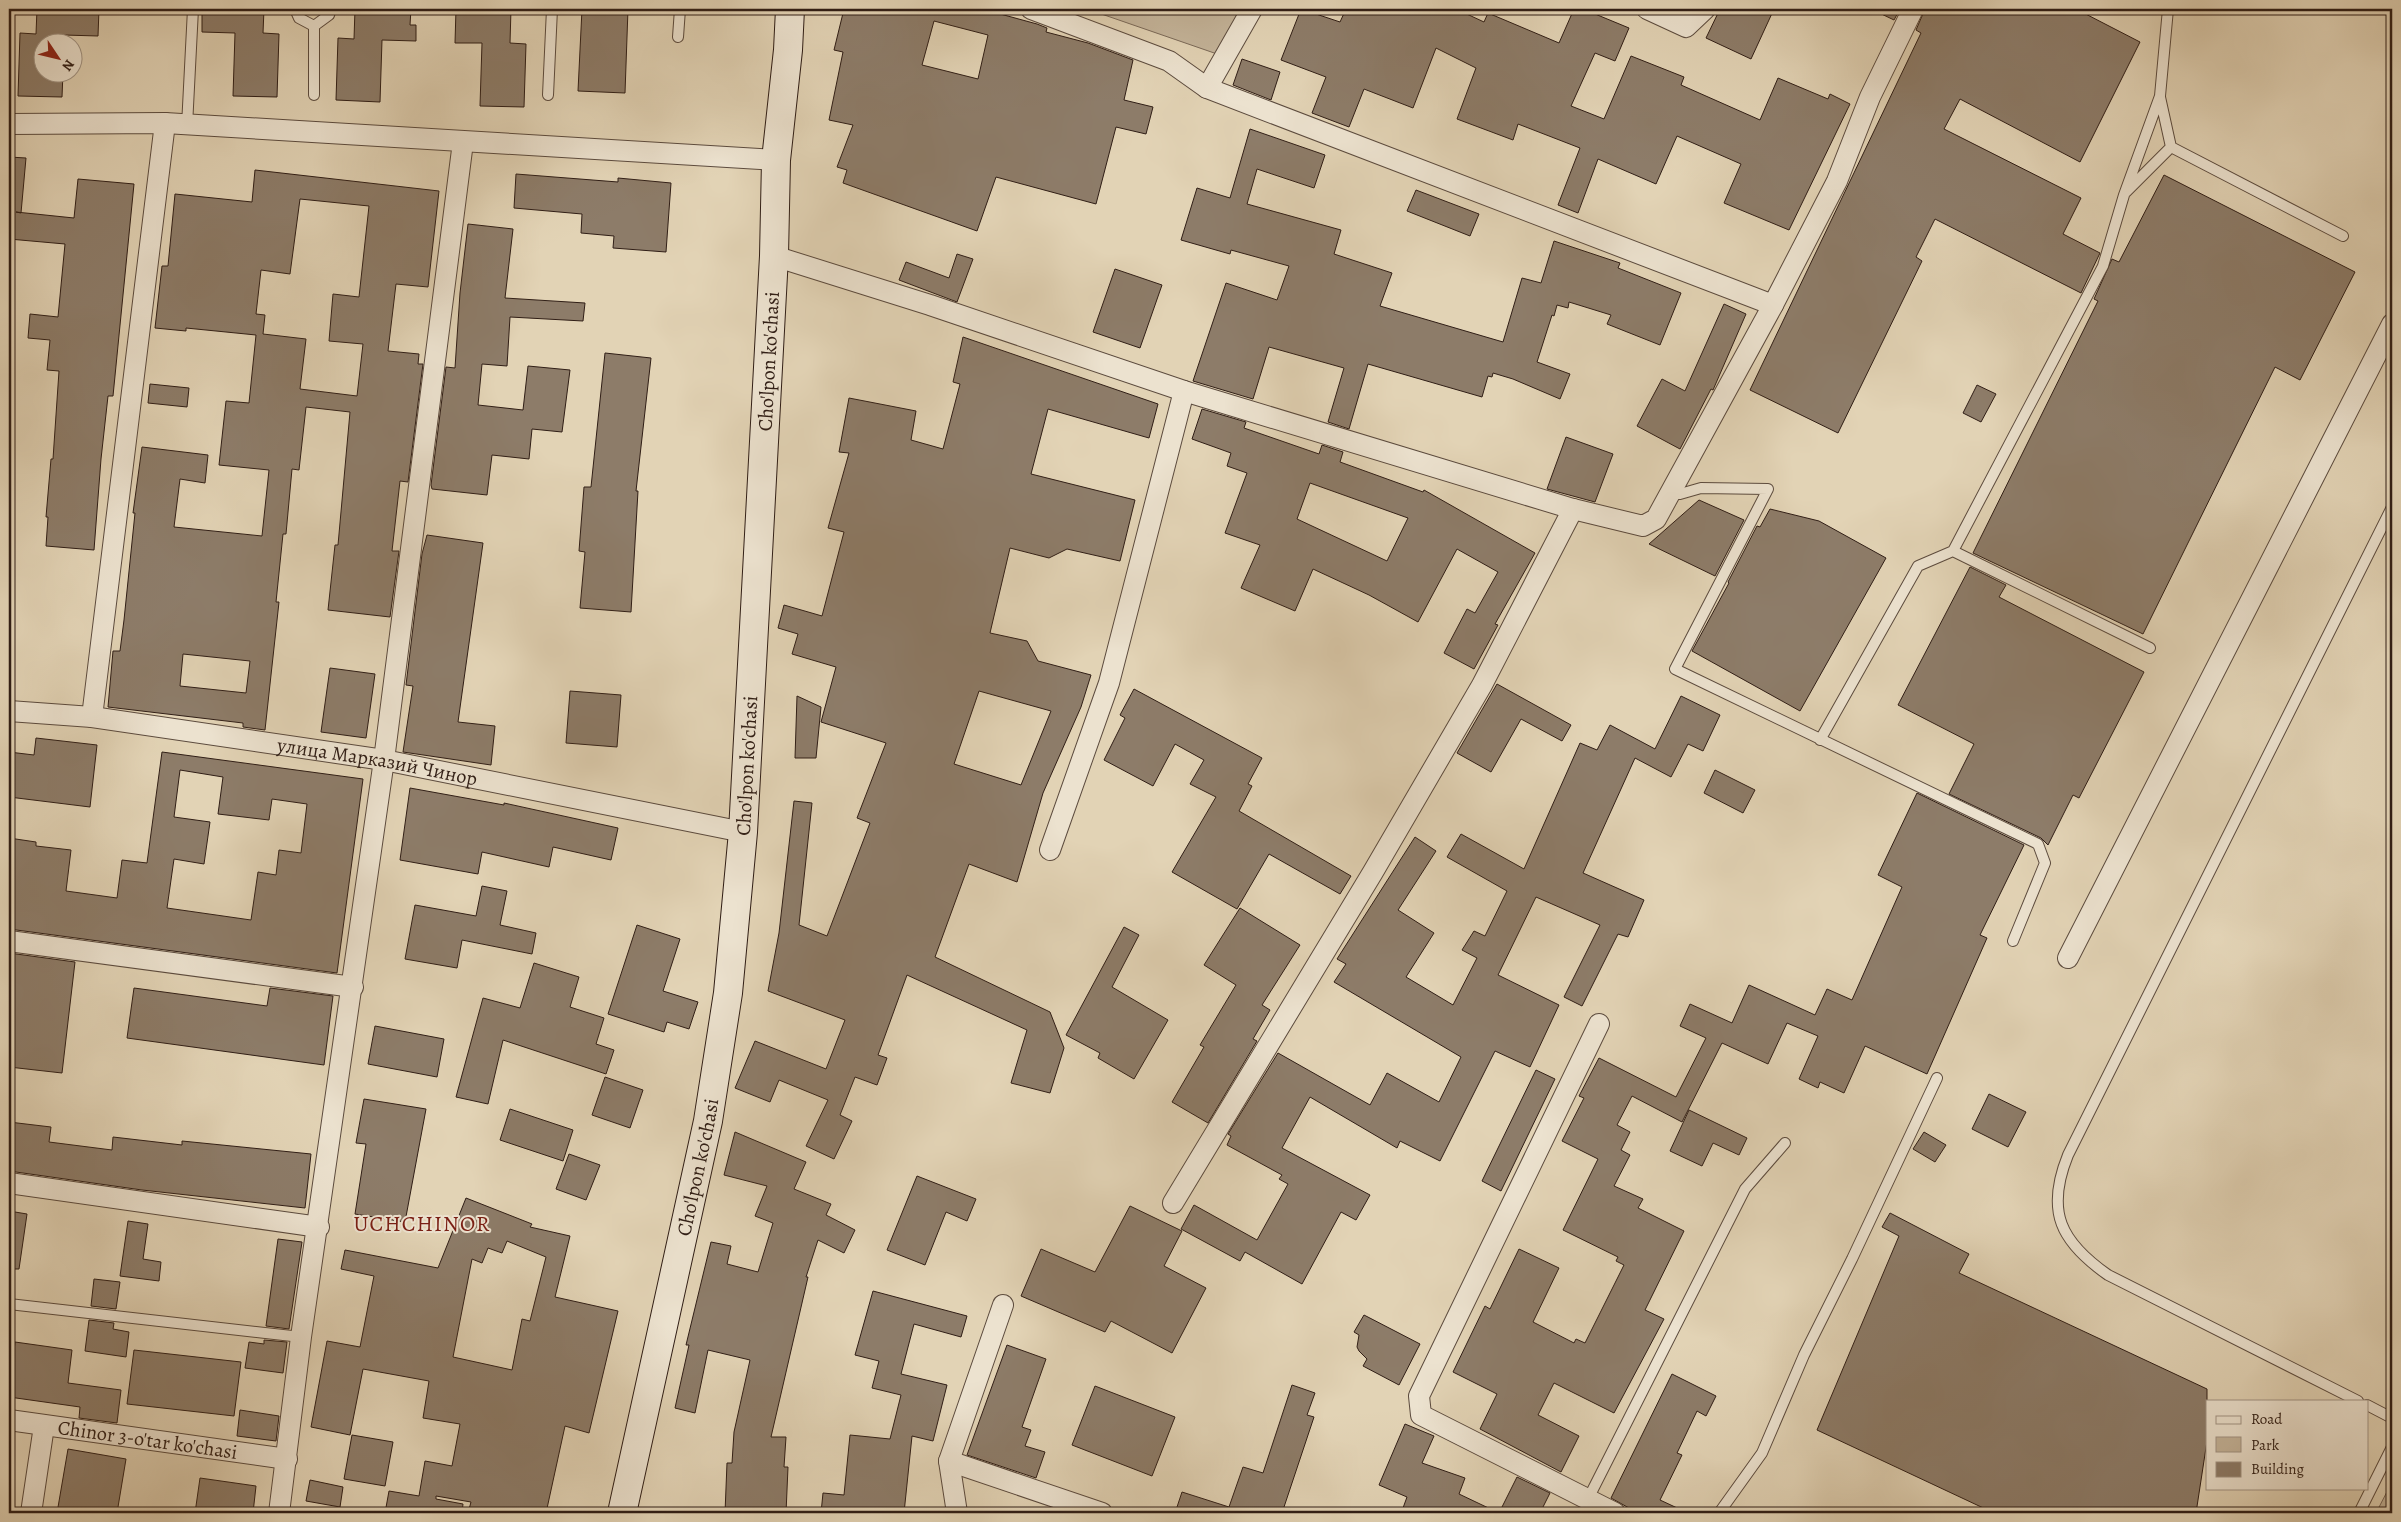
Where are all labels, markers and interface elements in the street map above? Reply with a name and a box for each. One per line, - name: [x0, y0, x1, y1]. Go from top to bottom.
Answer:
- north arrow: [32, 32, 82, 82]
- text: N: [58, 56, 79, 75]
- street label: Cho'lpon ko'chasi: [751, 291, 786, 432]
- street label: Cho'lpon ko'chasi: [729, 695, 764, 836]
- street label: улица Марказий Чинор: [275, 731, 480, 792]
- street label: Cho'lpon ko'chasi: [670, 1097, 725, 1238]
- district label: UCHCHINOR: [353, 1209, 491, 1239]
- legend: [2206, 1400, 2368, 1490]
- text: Road: [2251, 1409, 2283, 1429]
- street label: Chinor 3-o'tar ko'chasi: [56, 1413, 239, 1465]
- text: Park: [2251, 1435, 2280, 1455]
- text: Building: [2251, 1459, 2304, 1479]

